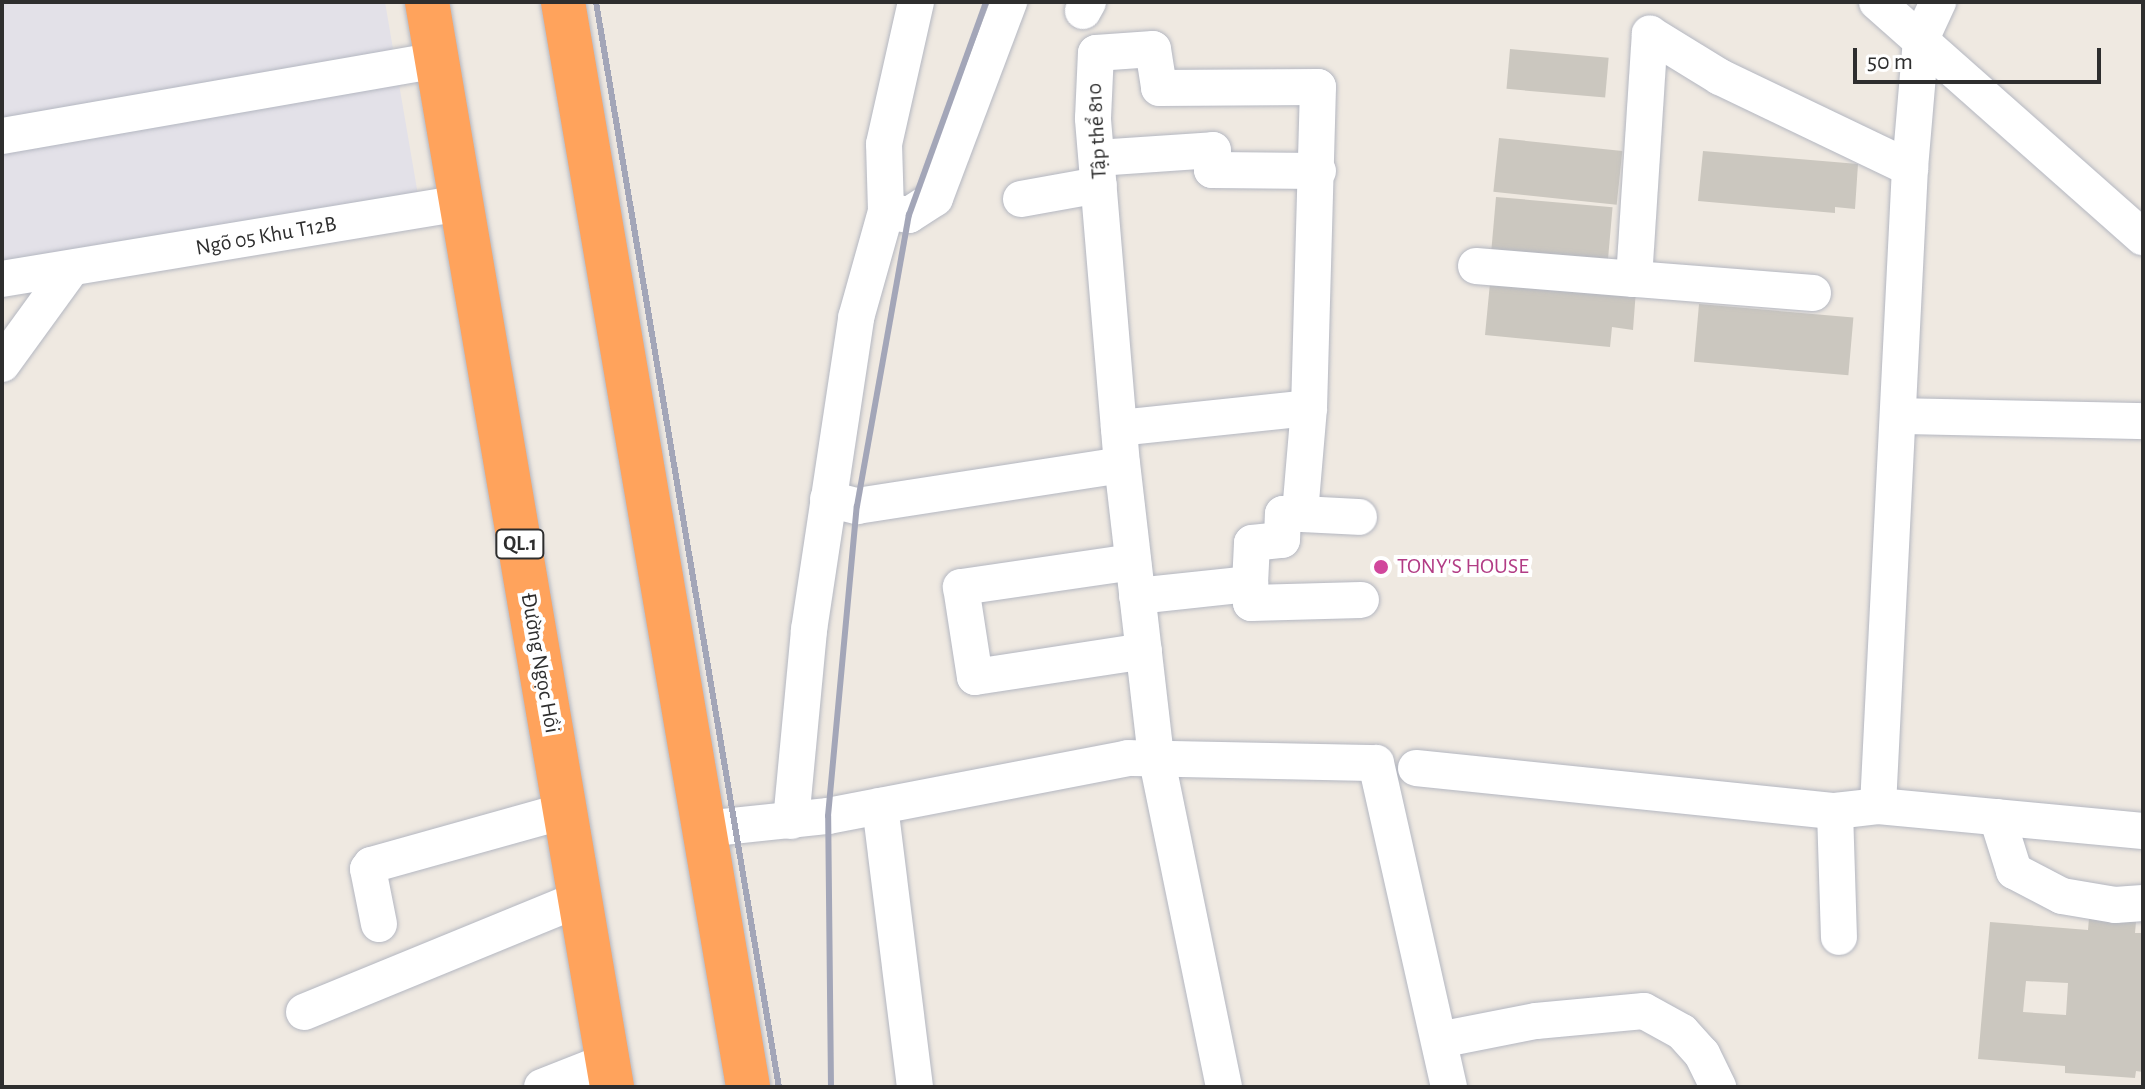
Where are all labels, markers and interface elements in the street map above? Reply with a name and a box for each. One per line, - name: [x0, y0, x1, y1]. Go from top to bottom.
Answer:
- scale bar: [1857, 32, 2105, 82]
- text: 50 m: [1867, 50, 1913, 74]
- street label: Tập thể 810: [1081, 82, 1113, 180]
- street label: Ngõ 05 Khu T12B: [194, 211, 338, 261]
- road number: QL.1: [494, 528, 546, 560]
- place label: TONY'S HOUSE: [1397, 554, 1529, 580]
- marker: TONY'S HOUSE: [1372, 558, 1390, 576]
- street label: Đường Ngọc Hồi: [515, 591, 565, 735]

